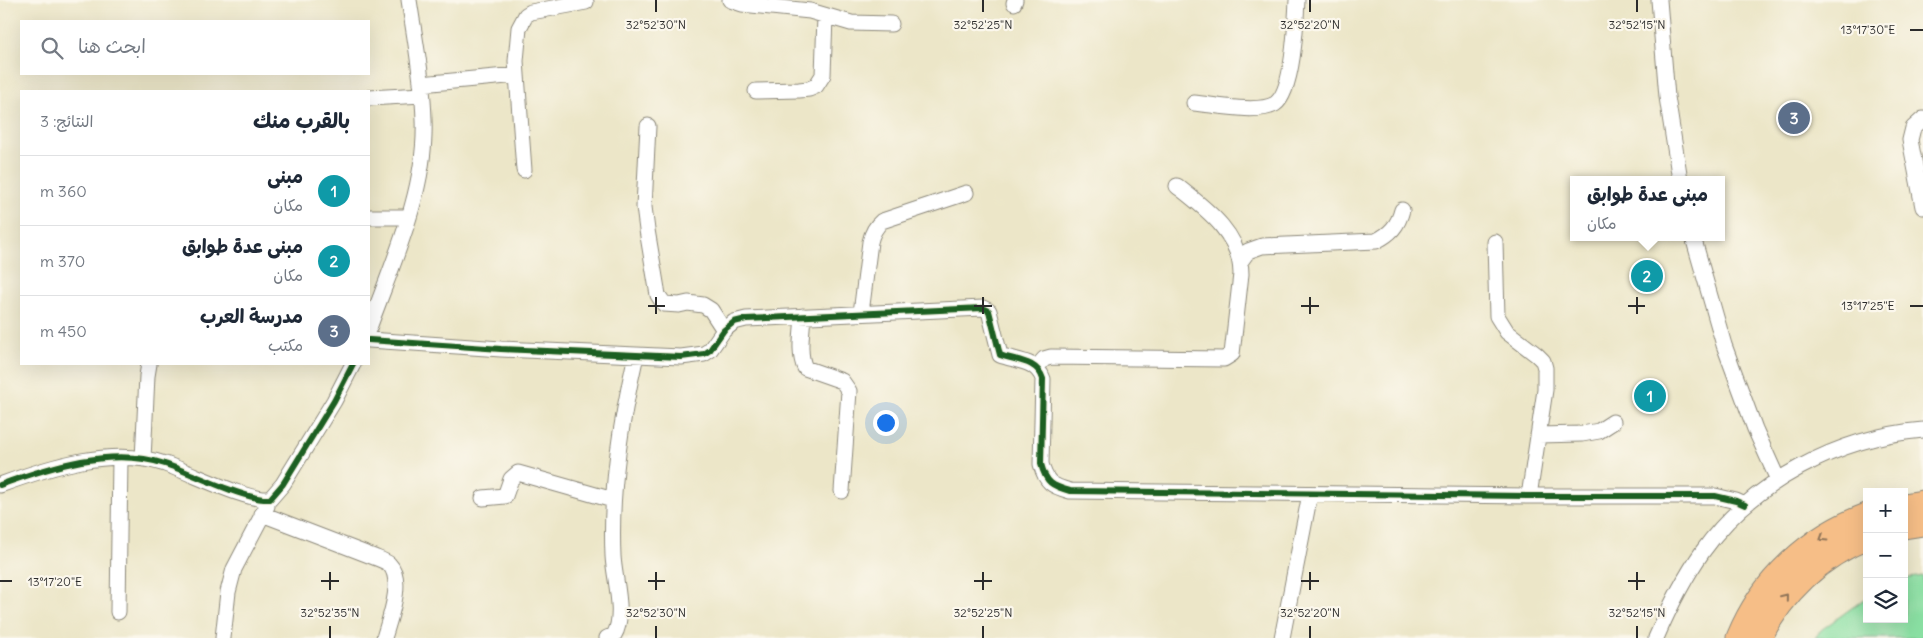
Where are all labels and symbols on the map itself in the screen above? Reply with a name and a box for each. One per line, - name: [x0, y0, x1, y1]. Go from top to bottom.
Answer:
- text: 32°52'30"N: [626, 17, 686, 32]
- text: 32°52'25"N: [953, 17, 1013, 32]
- text: 32°52'20"N: [1280, 17, 1340, 32]
- text: 32°52'15"N: [1608, 17, 1666, 32]
- text: 13°17'30"E: [1841, 22, 1895, 37]
- pin: 3: [1778, 99, 1810, 137]
- pin: 2: [1631, 257, 1663, 295]
- text: 13°17'25"E: [1841, 298, 1895, 313]
- pin: 1: [1634, 377, 1666, 415]
- your location: [873, 410, 899, 436]
- one-way arrow: [1820, 532, 1829, 541]
- text: 13°17'20"E: [28, 574, 82, 589]
- one-way arrow: [1779, 594, 1788, 603]
- text: 32°52'35"N: [300, 605, 360, 620]
- text: 32°52'30"N: [626, 605, 686, 620]
- text: 32°52'25"N: [953, 605, 1013, 620]
- text: 32°52'20"N: [1280, 605, 1340, 620]
- text: 32°52'15"N: [1608, 605, 1666, 620]

